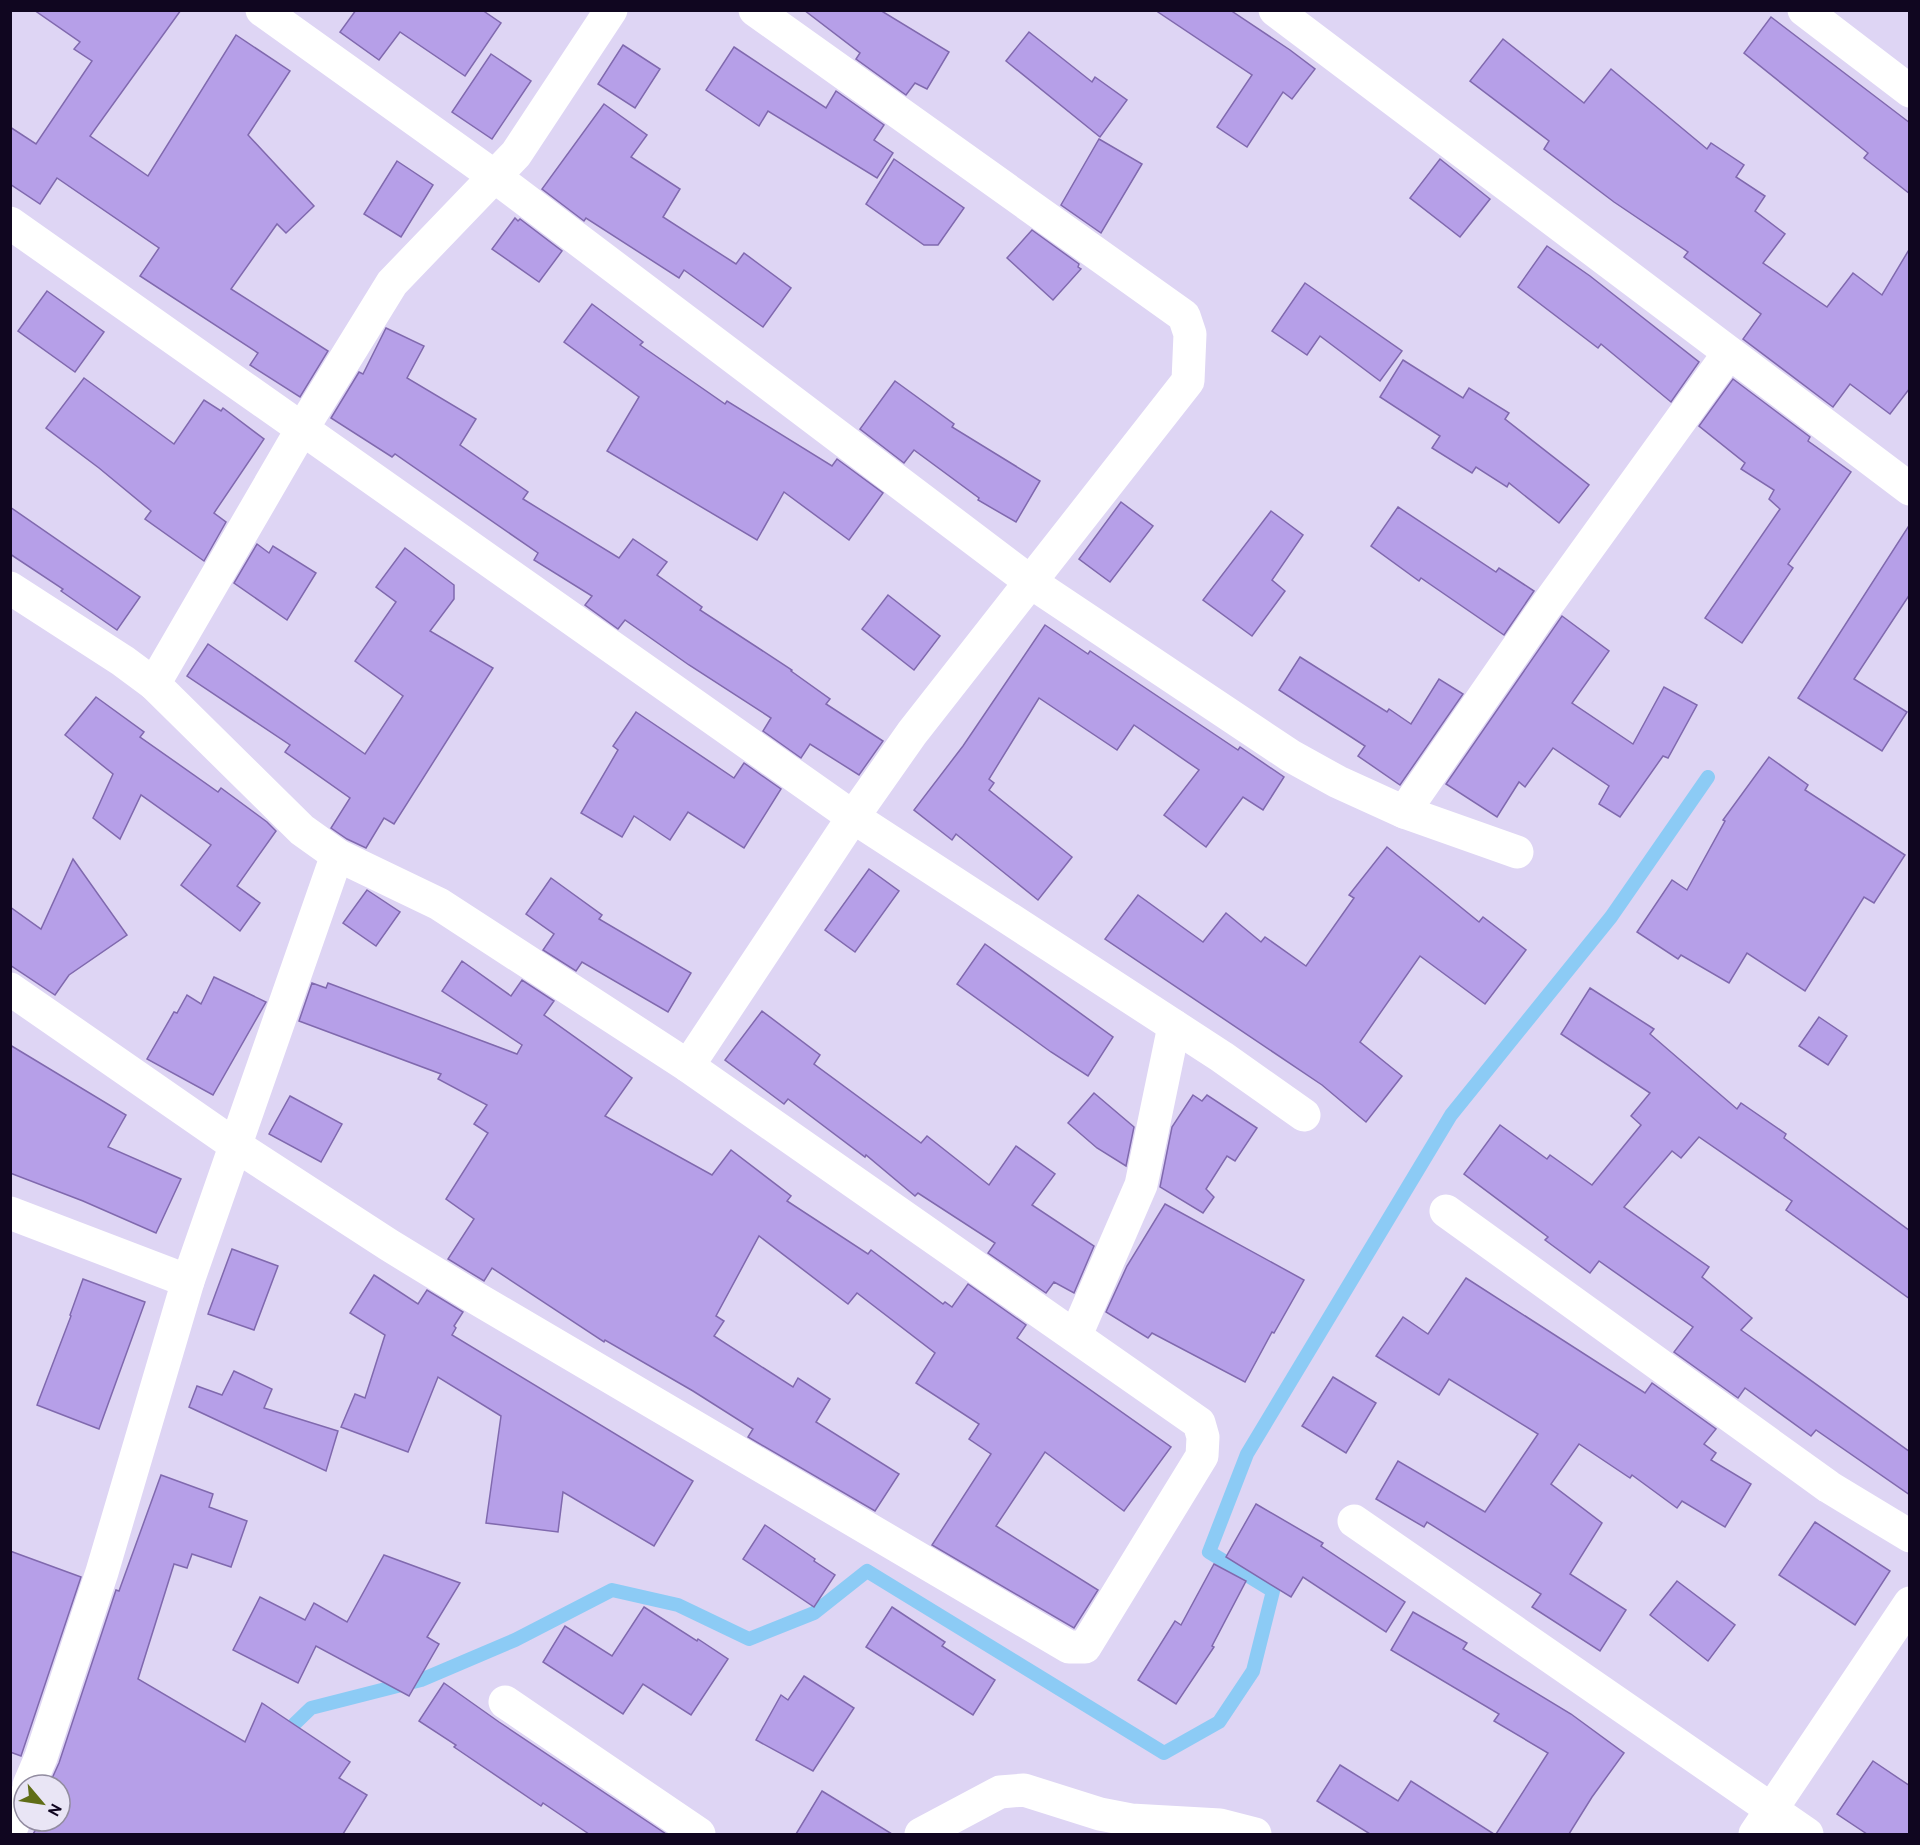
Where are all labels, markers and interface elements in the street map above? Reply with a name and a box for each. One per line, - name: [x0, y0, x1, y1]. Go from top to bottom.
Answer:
- north arrow: [12, 1773, 72, 1833]
- text: N: [42, 1799, 65, 1819]

